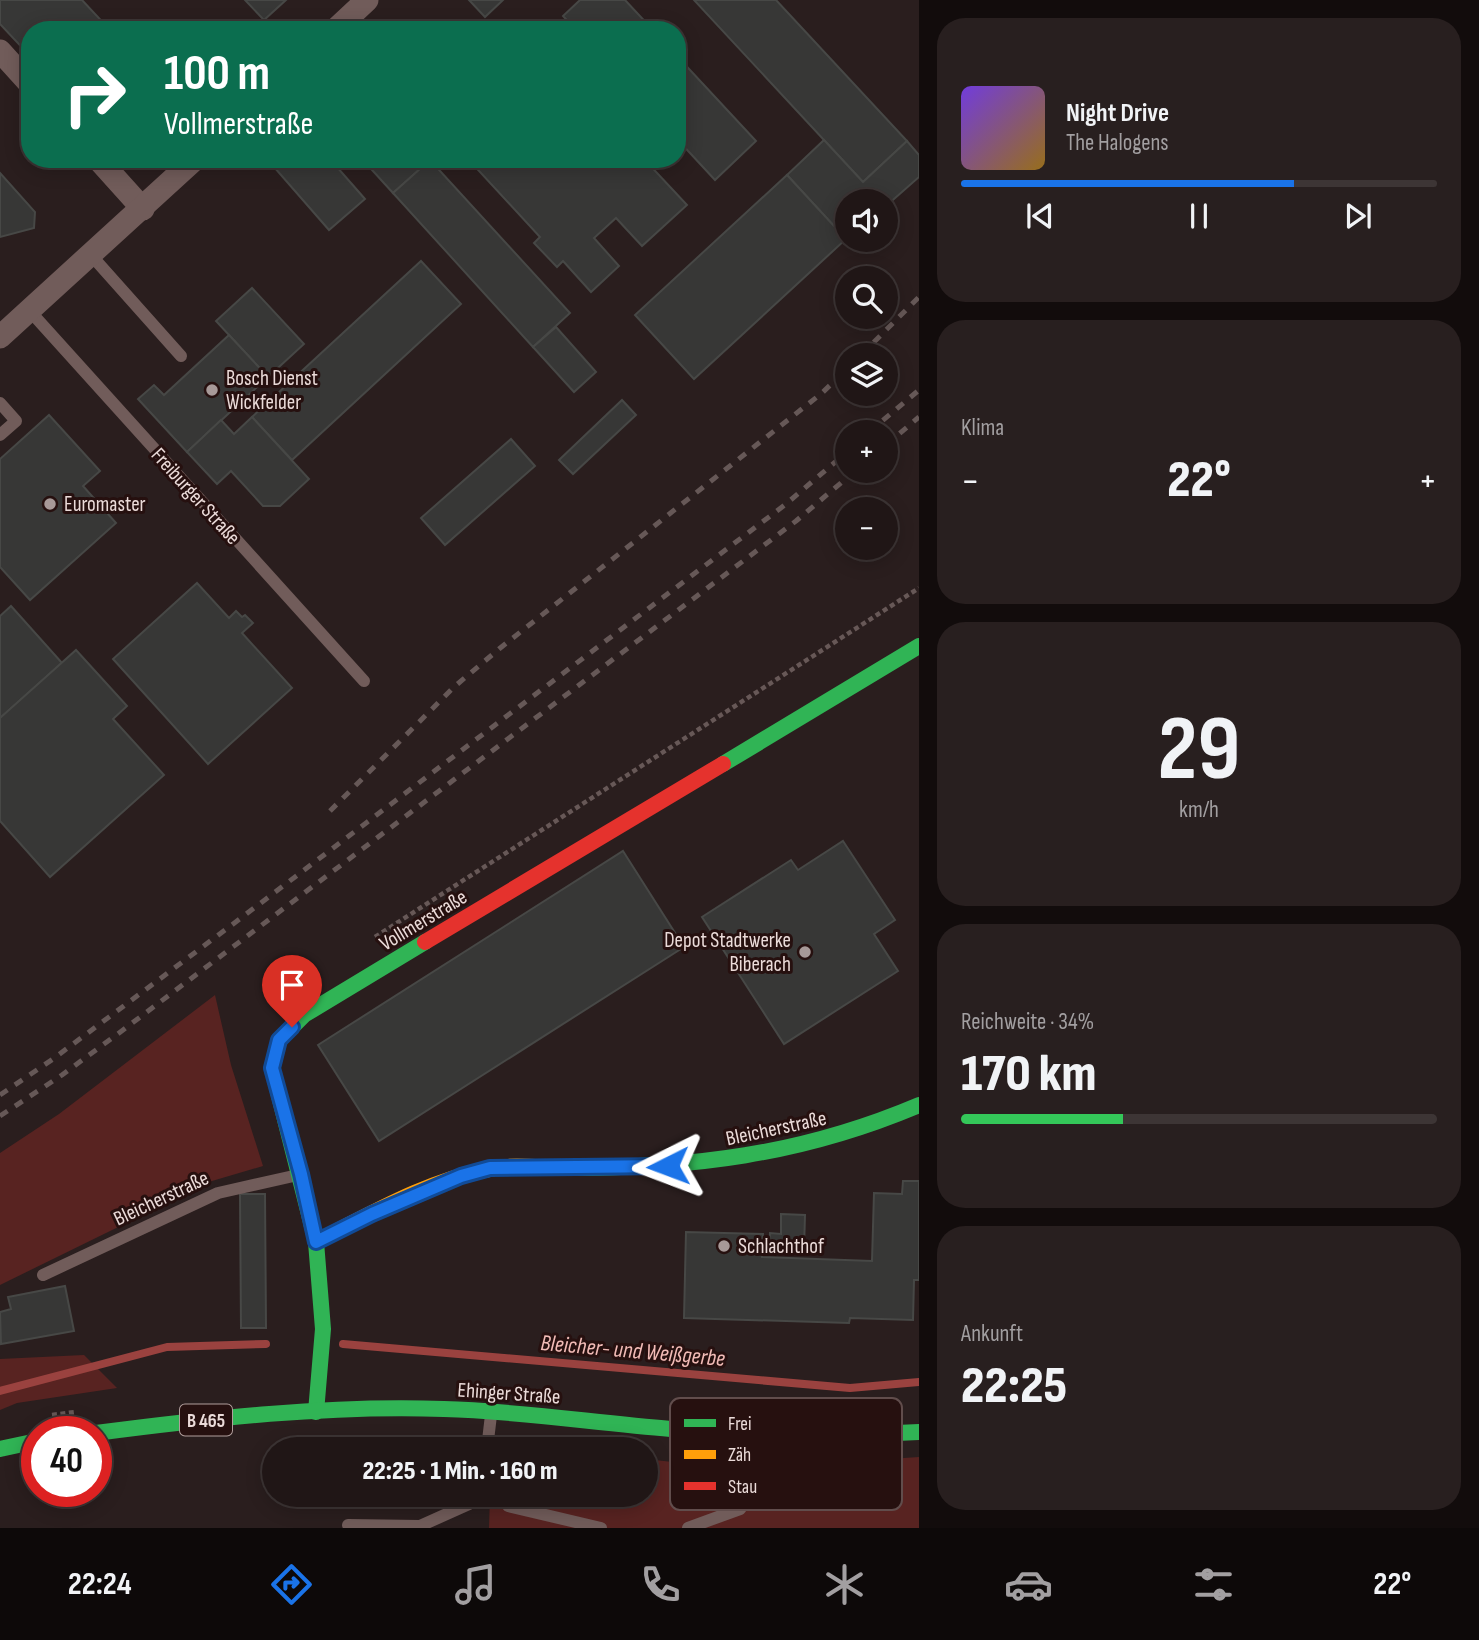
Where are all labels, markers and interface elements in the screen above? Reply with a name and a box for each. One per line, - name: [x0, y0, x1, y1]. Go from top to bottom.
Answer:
- text: 100 m: [164, 45, 270, 104]
- icon: right: [49, 49, 140, 140]
- text: Night Drive: [1066, 98, 1169, 129]
- text: Vollmerstraße: [164, 105, 313, 144]
- text: The Halogens: [1066, 129, 1169, 157]
- map controls: [835, 189, 898, 560]
- button: sound: [835, 189, 898, 252]
- icon: previous: [1021, 197, 1059, 235]
- icon: pause: [1180, 197, 1218, 235]
- icon: next: [1339, 197, 1377, 235]
- button: search: [835, 266, 898, 329]
- button: layers: [835, 343, 898, 406]
- place label: Bosch Dienst Wickfelder: [226, 366, 318, 415]
- marker: Bosch Dienst Wickfelder: [204, 382, 220, 398]
- text: Klima: [961, 414, 1004, 442]
- button: +: [835, 420, 898, 483]
- street label: Freiburger Straße: [146, 443, 246, 550]
- text: 22°: [1167, 449, 1231, 512]
- text: −: [961, 459, 980, 504]
- text: +: [1418, 459, 1437, 504]
- place label: Euromaster: [64, 492, 146, 517]
- marker: Euromaster: [42, 496, 58, 512]
- button: −: [835, 497, 898, 560]
- text: 29: [1158, 696, 1241, 805]
- text: km/h: [1179, 796, 1219, 824]
- street label: Vollmerstraße: [375, 884, 472, 956]
- place label: Depot Stadtwerke Biberach: [664, 928, 791, 977]
- marker: Depot Stadtwerke Biberach: [797, 944, 813, 960]
- pin: [262, 955, 322, 1027]
- icon: arrive: [273, 966, 311, 1004]
- text: Reichweite · 34%: [961, 1008, 1094, 1036]
- text: 170 km: [961, 1043, 1097, 1106]
- street label: Bleicherstraße: [724, 1106, 829, 1151]
- position arrow: [631, 1129, 705, 1203]
- street label: Bleicherstraße: [110, 1166, 213, 1231]
- place label: Schlachthof: [738, 1234, 825, 1259]
- marker: Schlachthof: [716, 1238, 732, 1254]
- text: Ankunft: [961, 1320, 1023, 1348]
- water label: Bleicher- und Weißgerbe: [539, 1329, 726, 1373]
- text: 22:25: [961, 1355, 1067, 1418]
- street label: Ehinger Straße: [457, 1377, 561, 1410]
- legend: [670, 1398, 902, 1510]
- road number: B 465: [180, 1404, 232, 1436]
- text: Frei: [728, 1413, 752, 1436]
- speed limit sign: 40: [21, 1416, 112, 1507]
- text: Zäh: [728, 1444, 751, 1467]
- text: 22:25 · 1 Min. · 160 m: [362, 1456, 558, 1487]
- text: Stau: [728, 1476, 757, 1499]
- icon: directions: [267, 1560, 316, 1609]
- icon: music: [451, 1560, 500, 1609]
- icon: phone: [636, 1560, 685, 1609]
- icon: climate: [820, 1560, 869, 1609]
- icon: car: [1004, 1560, 1053, 1609]
- icon: filters: [1189, 1560, 1238, 1609]
- text: 22:24: [68, 1565, 132, 1604]
- text: 22°: [1373, 1565, 1411, 1604]

